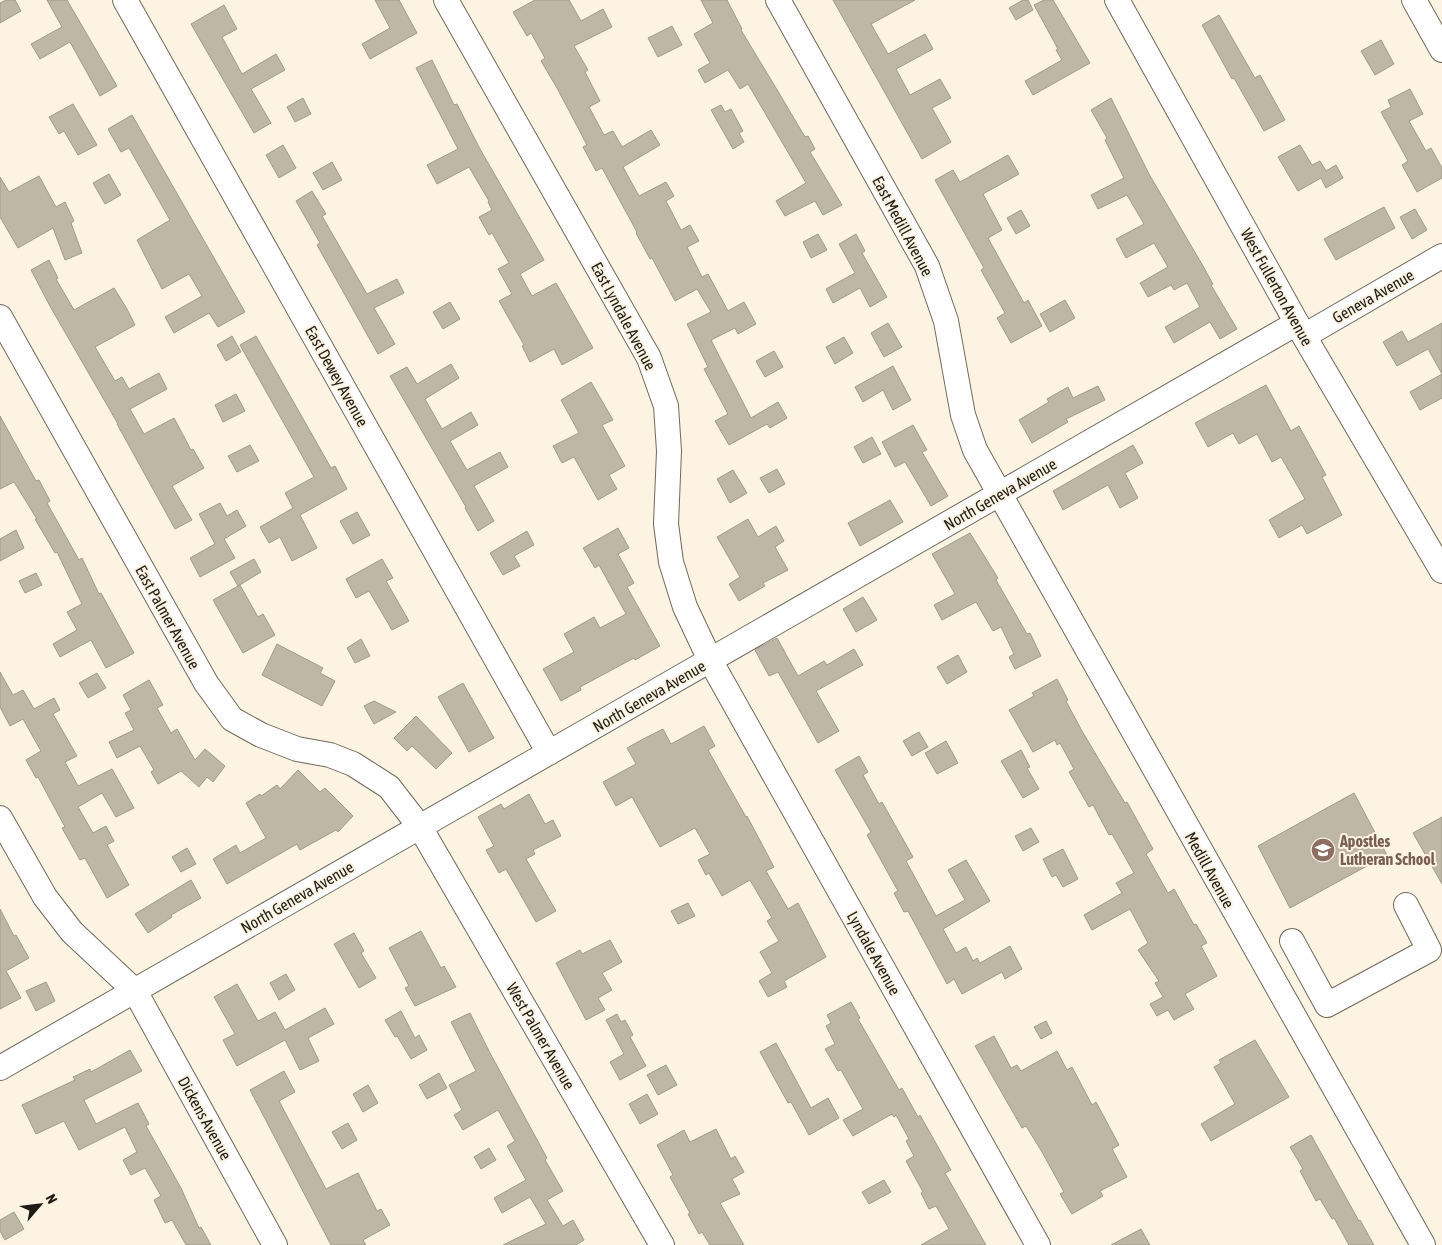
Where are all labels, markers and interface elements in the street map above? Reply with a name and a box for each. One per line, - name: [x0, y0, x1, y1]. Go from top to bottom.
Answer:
- street label: East Medill Avenue: [869, 173, 937, 279]
- street label: West Fullerton Avenue: [1237, 225, 1317, 349]
- street label: East Lyndale Avenue: [587, 259, 660, 374]
- street label: Geneva Avenue: [1329, 265, 1417, 327]
- street label: East Dewey Avenue: [301, 323, 372, 430]
- street label: North Geneva Avenue: [940, 454, 1060, 534]
- street label: East Palmer Avenue: [132, 562, 204, 672]
- street label: North Geneva Avenue: [589, 656, 709, 736]
- street label: Medill Avenue: [1182, 829, 1238, 911]
- place label: Apostles Lutheran School: [1339, 832, 1436, 868]
- school or university icon: Apostles Lutheran School: [1310, 837, 1336, 863]
- street label: North Geneva Avenue: [237, 857, 357, 937]
- street label: Lyndale Avenue: [843, 908, 904, 998]
- street label: West Palmer Avenue: [503, 980, 579, 1092]
- street label: Dickens Avenue: [175, 1073, 235, 1163]
- north arrow: [15, 1180, 65, 1230]
- text: N: [42, 1191, 60, 1206]

